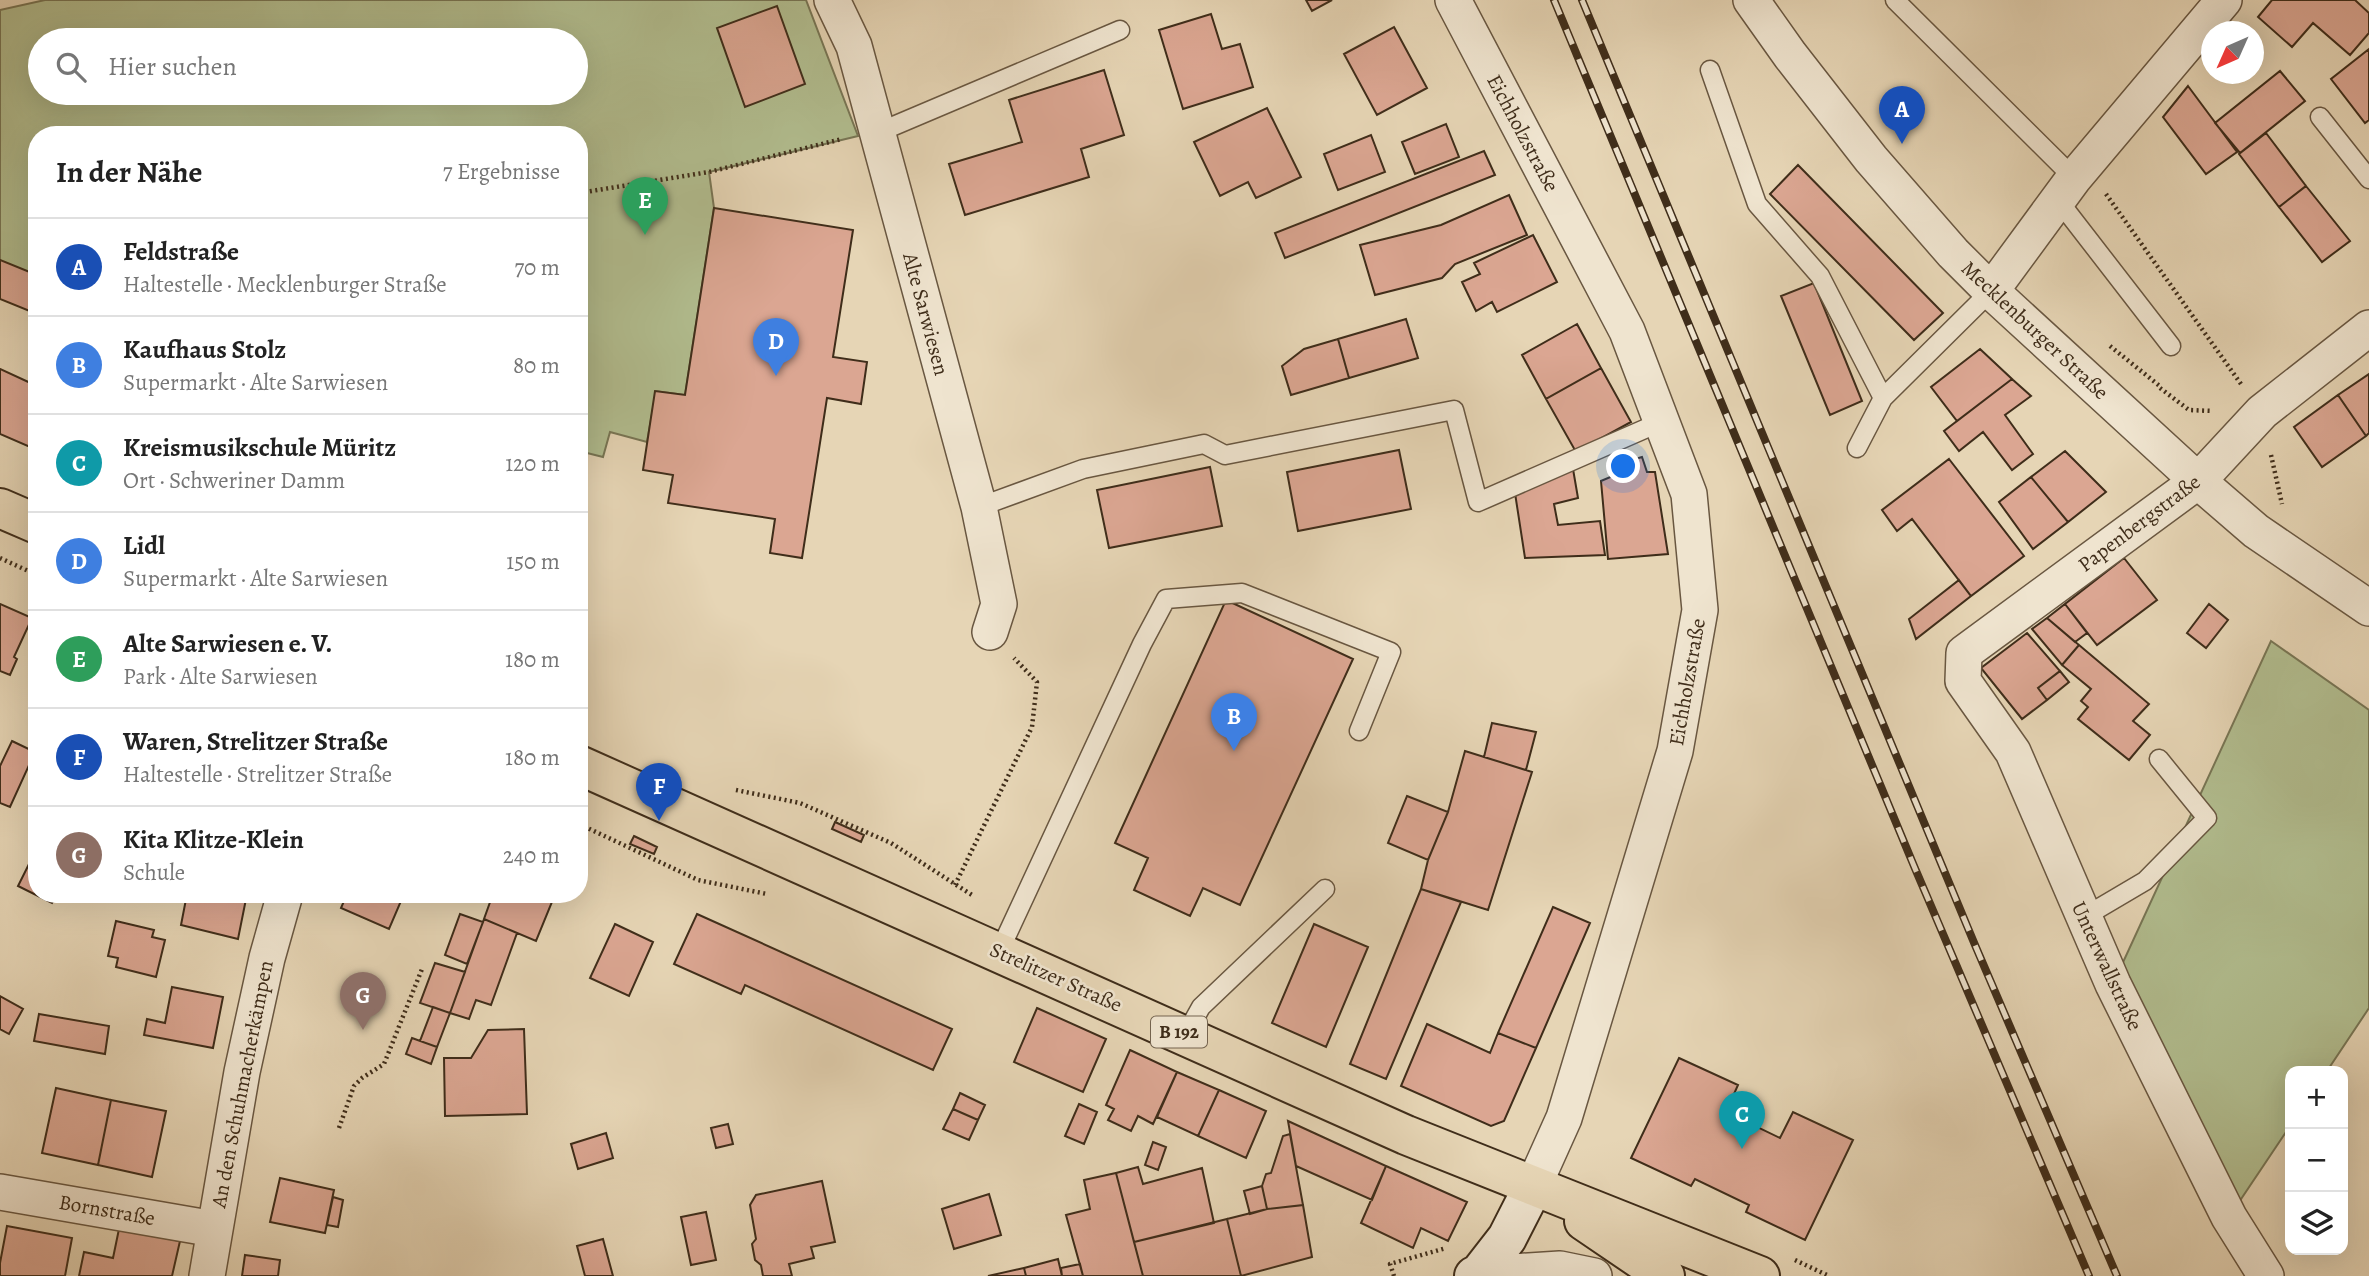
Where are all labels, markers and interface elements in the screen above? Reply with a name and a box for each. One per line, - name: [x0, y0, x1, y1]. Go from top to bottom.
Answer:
- north arrow: [2201, 21, 2264, 84]
- search box: [28, 28, 588, 105]
- icon: search: [52, 48, 90, 86]
- text: Hier suchen: [108, 49, 237, 84]
- street label: Eichholzstraße: [1480, 69, 1566, 197]
- pin: A: [1879, 86, 1925, 144]
- text: In der Nähe: [56, 152, 202, 192]
- text: 7 Ergebnisse: [443, 156, 560, 187]
- pin: E: [622, 177, 668, 235]
- text: Feldstraße: [123, 234, 239, 269]
- street label: Alte Sarwiesen: [896, 249, 956, 378]
- text: A: [72, 252, 86, 283]
- text: 70 m: [514, 252, 560, 283]
- street label: Mecklenburger Straße: [1955, 254, 2115, 406]
- text: Haltestelle · Mecklenburger Straße: [123, 269, 447, 300]
- pin: D: [753, 318, 799, 376]
- text: Kaufhaus Stolz: [123, 332, 286, 367]
- text: B: [72, 350, 86, 381]
- text: 80 m: [513, 350, 560, 381]
- text: Supermarkt · Alte Sarwiesen: [123, 367, 388, 398]
- text: Kreismusikschule Müritz: [123, 430, 396, 465]
- text: C: [72, 448, 86, 479]
- text: 120 m: [505, 448, 560, 479]
- your location: [1606, 449, 1640, 483]
- text: Ort · Schweriner Damm: [123, 465, 345, 496]
- street label: Papenbergstraße: [2072, 468, 2206, 578]
- text: Lidl: [123, 528, 165, 563]
- text: D: [71, 546, 87, 577]
- text: 150 m: [506, 546, 560, 577]
- text: Supermarkt · Alte Sarwiesen: [123, 563, 388, 594]
- street label: Eichholzstraße: [1662, 616, 1712, 748]
- text: Alte Sarwiesen e. V.: [123, 626, 332, 661]
- text: E: [72, 644, 86, 675]
- text: 180 m: [505, 644, 560, 675]
- text: Park · Alte Sarwiesen: [123, 661, 318, 692]
- pin: B: [1211, 693, 1257, 751]
- text: Waren, Strelitzer Straße: [123, 724, 388, 759]
- text: F: [73, 742, 85, 773]
- text: 180 m: [505, 742, 560, 773]
- text: Haltestelle · Strelitzer Straße: [123, 759, 392, 790]
- pin: F: [636, 763, 682, 821]
- text: Kita Klitze-Klein: [123, 822, 304, 857]
- text: G: [71, 840, 87, 871]
- text: 240 m: [503, 840, 560, 871]
- text: Schule: [123, 857, 185, 888]
- street label: Unterwallstraße: [2065, 897, 2149, 1035]
- street label: Strelitzer Straße: [985, 935, 1127, 1019]
- street label: An den Schuhmacherkämpen: [204, 958, 280, 1211]
- pin: G: [340, 972, 386, 1030]
- road number: B 192: [1151, 1016, 1207, 1048]
- map controls: [2285, 1066, 2348, 1255]
- button: +: [2285, 1066, 2348, 1129]
- pin: C: [1719, 1091, 1765, 1149]
- button: −: [2285, 1129, 2348, 1192]
- street label: Bornstraße: [57, 1188, 157, 1232]
- button: layers: [2285, 1192, 2348, 1255]

